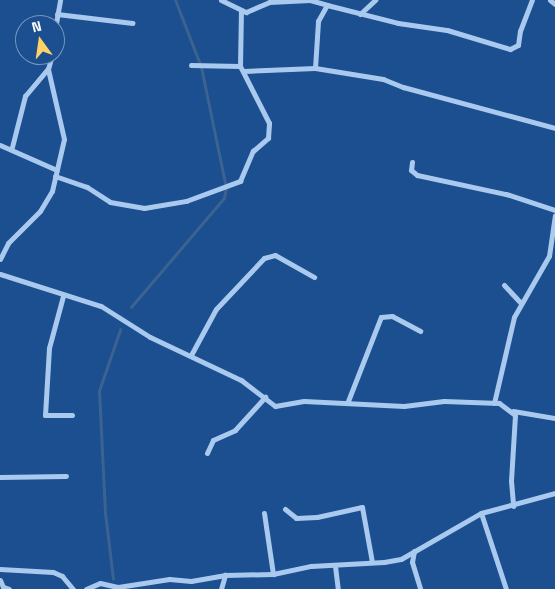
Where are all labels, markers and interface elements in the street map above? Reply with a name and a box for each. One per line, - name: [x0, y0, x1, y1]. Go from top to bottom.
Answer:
- north arrow: [15, 15, 65, 65]
- text: N: [30, 17, 43, 36]

